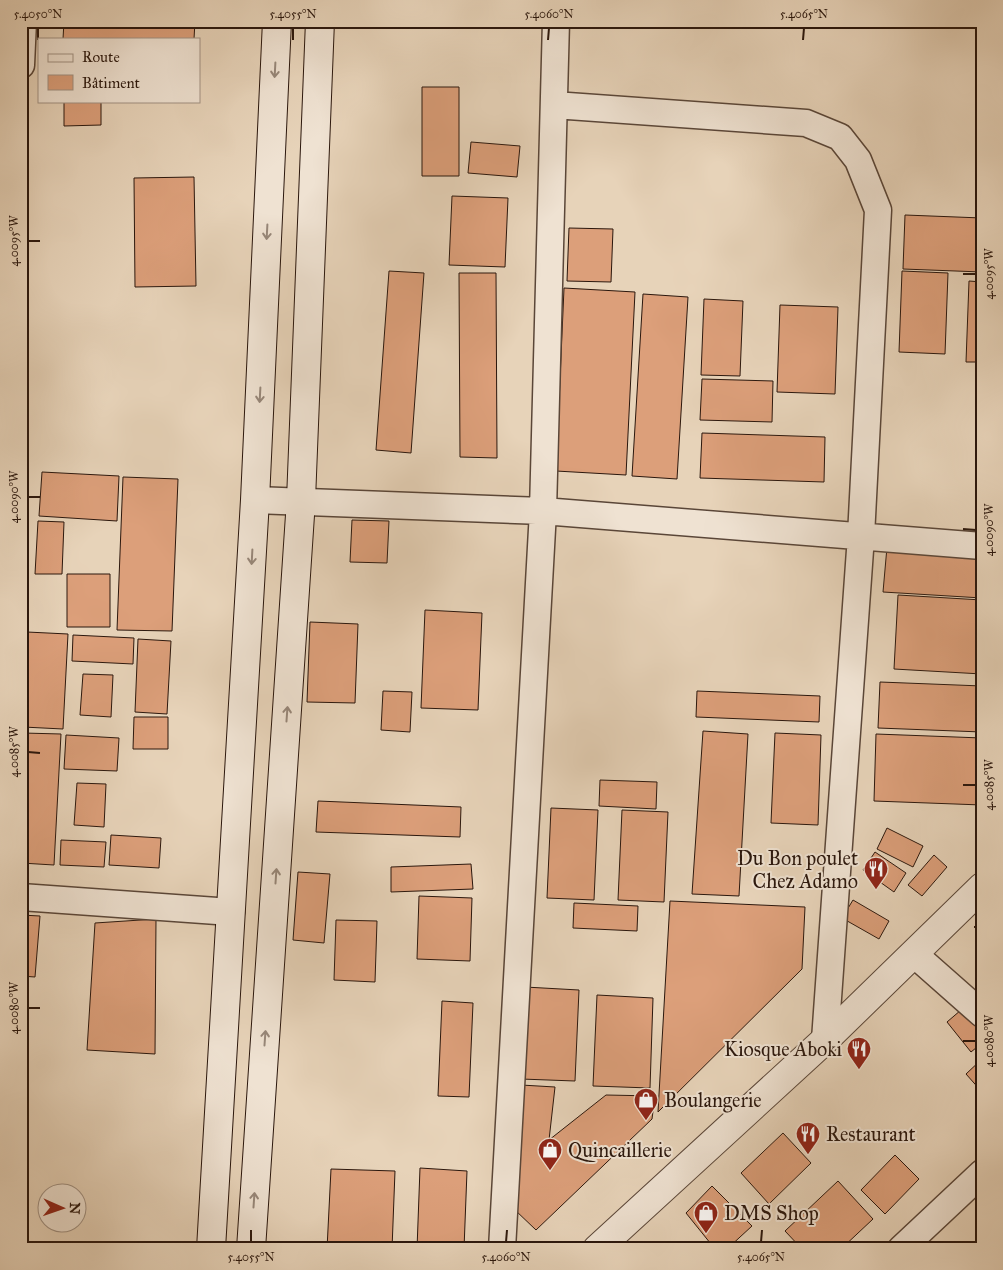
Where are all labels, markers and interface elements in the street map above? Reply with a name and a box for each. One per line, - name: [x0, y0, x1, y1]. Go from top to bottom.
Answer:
- text: 5.4050°N: [14, 7, 62, 21]
- text: 5.4055°N: [269, 7, 317, 21]
- text: 5.4060°N: [524, 7, 574, 21]
- text: 5.4065°N: [780, 7, 828, 21]
- legend: [38, 38, 200, 102]
- text: Route: [82, 48, 120, 66]
- one-way arrow: [270, 62, 279, 78]
- text: Bâtiment: [82, 74, 141, 92]
- text: 4.0095°W: [7, 215, 21, 267]
- one-way arrow: [263, 224, 272, 240]
- text: 4.0095°W: [982, 248, 996, 300]
- one-way arrow: [256, 386, 265, 402]
- text: 4.0090°W: [7, 470, 21, 523]
- text: 4.0090°W: [982, 503, 996, 556]
- one-way arrow: [248, 549, 257, 565]
- one-way arrow: [282, 706, 291, 722]
- text: 4.0085°W: [7, 726, 21, 778]
- text: 4.0085°W: [982, 759, 996, 811]
- place label: Du Bon poulet Chez Adamo: [737, 846, 858, 893]
- restaurant icon: Du Bon poulet Chez Adamo: [863, 856, 889, 890]
- one-way arrow: [271, 868, 280, 884]
- text: 4.0080°W: [7, 981, 21, 1034]
- text: 4.0080°W: [982, 1014, 996, 1067]
- one-way arrow: [260, 1030, 270, 1046]
- restaurant icon: Kiosque Aboki: [846, 1036, 872, 1070]
- place label: Kiosque Aboki: [724, 1037, 843, 1062]
- shop icon: Boulangerie: [633, 1087, 659, 1121]
- place label: Boulangerie: [664, 1088, 762, 1113]
- restaurant icon: Restaurant: [795, 1121, 821, 1155]
- place label: Restaurant: [826, 1122, 916, 1146]
- shop icon: Quincaillerie: [537, 1137, 563, 1171]
- place label: Quincaillerie: [568, 1138, 672, 1162]
- north arrow: [38, 1182, 88, 1232]
- one-way arrow: [250, 1192, 259, 1208]
- shop icon: DMS Shop: [693, 1200, 719, 1234]
- place label: DMS Shop: [724, 1201, 819, 1225]
- text: N: [66, 1202, 83, 1215]
- text: 5.4055°N: [227, 1250, 275, 1264]
- text: 5.4060°N: [481, 1250, 531, 1264]
- text: 5.4065°N: [737, 1250, 785, 1264]

